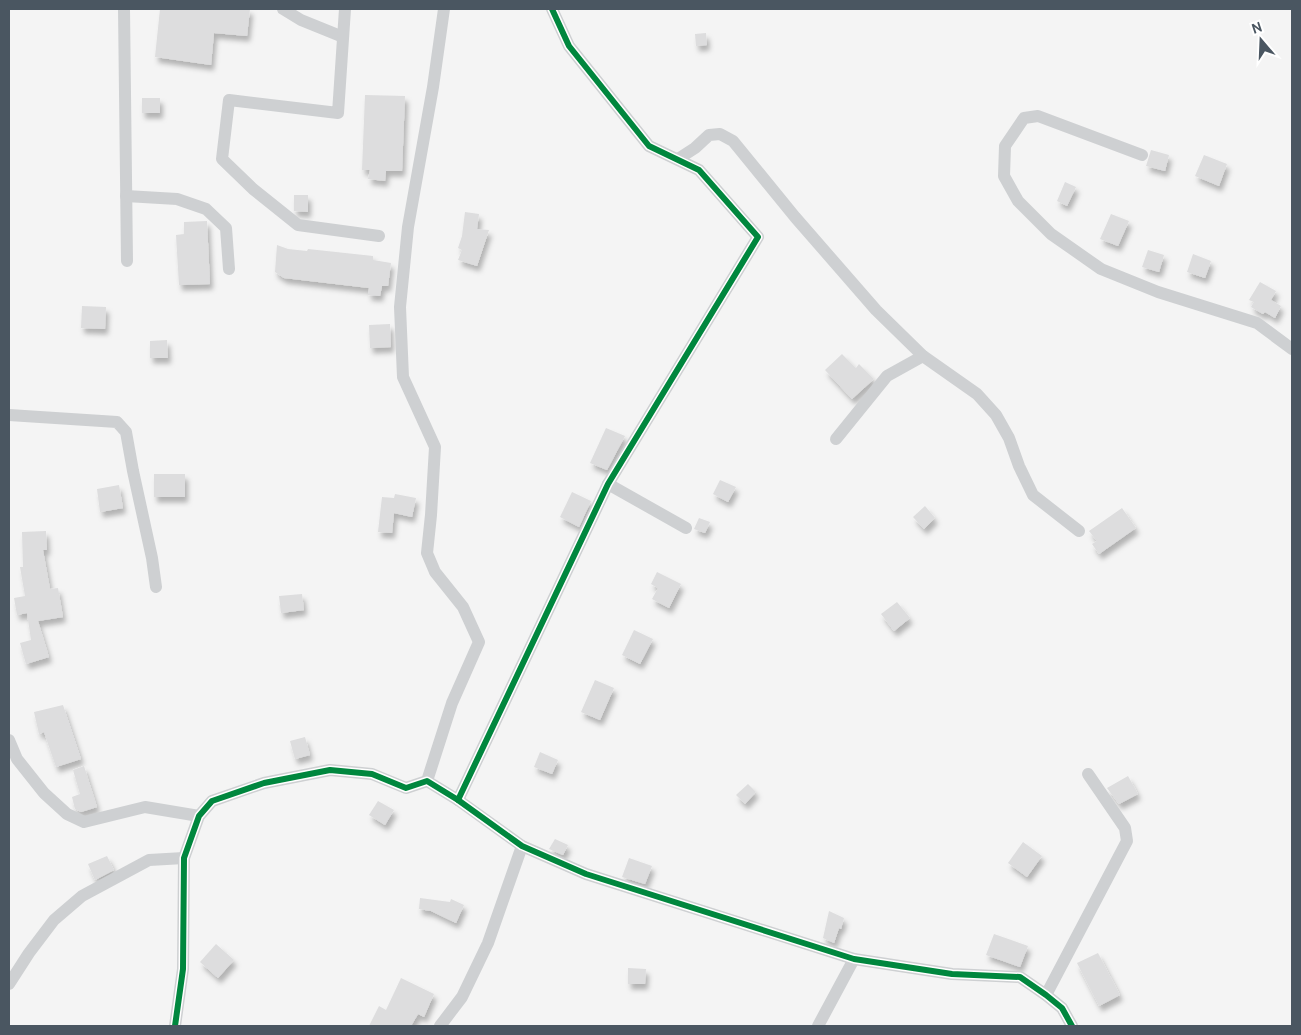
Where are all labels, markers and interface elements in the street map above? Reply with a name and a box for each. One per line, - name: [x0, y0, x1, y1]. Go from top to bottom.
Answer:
- north arrow: [1236, 15, 1286, 65]
- text: N: [1249, 18, 1264, 38]

